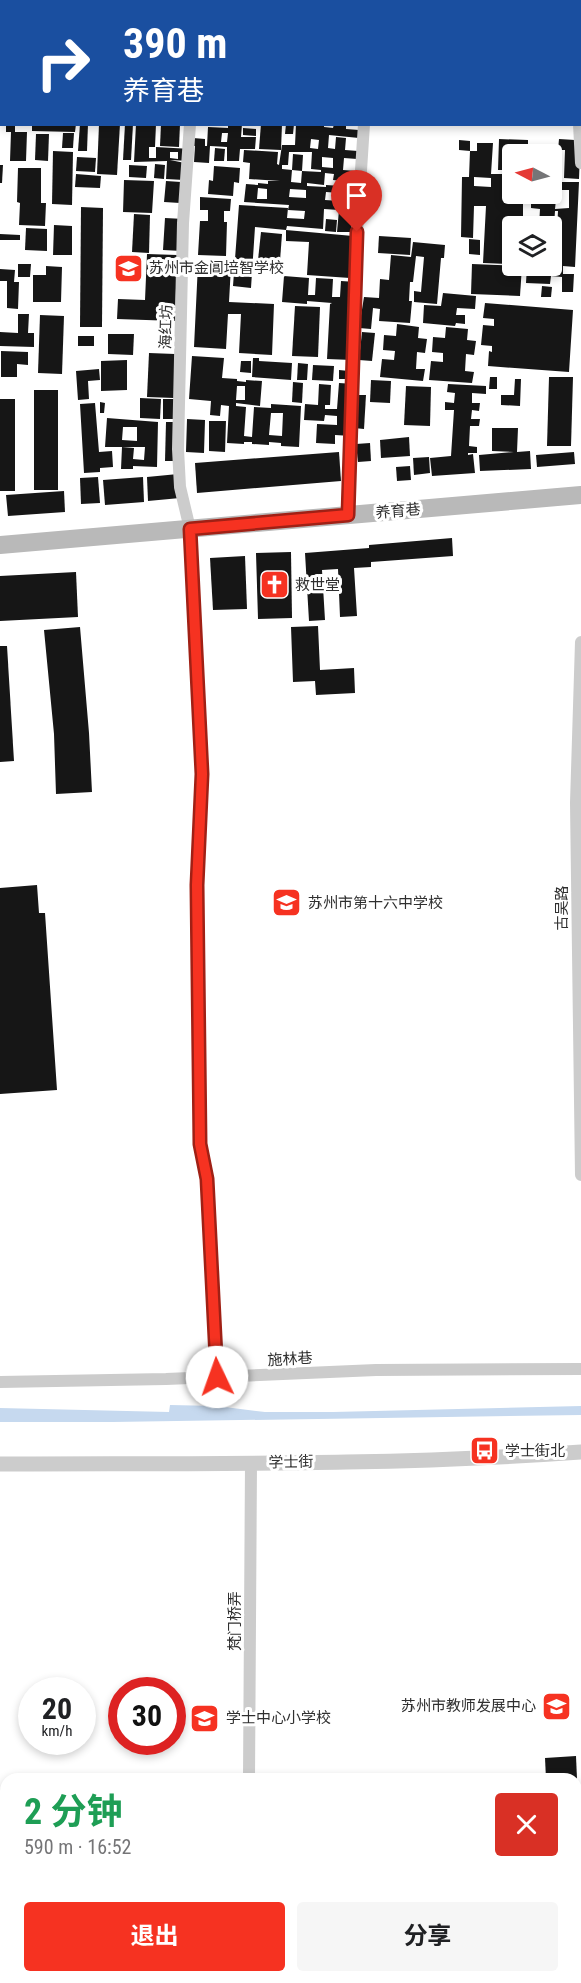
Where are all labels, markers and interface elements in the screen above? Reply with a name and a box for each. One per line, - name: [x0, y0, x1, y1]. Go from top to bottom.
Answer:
- text: 390 m: [123, 19, 228, 68]
- icon: right: [24, 24, 102, 102]
- text: 养育巷: [123, 75, 204, 107]
- north arrow: [502, 144, 562, 204]
- map controls: [502, 144, 562, 276]
- pin: [331, 170, 382, 232]
- icon: arrive: [340, 179, 373, 212]
- button: layers: [502, 216, 562, 276]
- school or university icon: 苏州市金阊培智学校: [112, 252, 144, 284]
- place label: 苏州市金阊培智学校: [149, 259, 284, 277]
- street label: 海红坊: [157, 304, 175, 350]
- street label: 养育巷: [375, 500, 421, 522]
- church icon: 救世堂: [258, 569, 290, 601]
- place label: 救世堂: [295, 576, 340, 594]
- street label: 古吴路: [553, 885, 571, 931]
- school or university icon: 苏州市第十六中学校: [271, 887, 303, 919]
- place label: 苏州市第十六中学校: [308, 894, 443, 912]
- position arrow: [185, 1345, 249, 1409]
- street label: 施林巷: [267, 1349, 313, 1369]
- bus stop icon: 学士街北: [468, 1435, 500, 1467]
- place label: 学士街北: [505, 1442, 565, 1460]
- street label: 学士街: [268, 1453, 314, 1471]
- street label: 梵门桥弄: [226, 1591, 244, 1651]
- speed limit sign: 30: [108, 1677, 186, 1755]
- school or university icon: 苏州市教师发展中心: [541, 1690, 573, 1722]
- text: 20: [42, 1691, 72, 1726]
- place label: 苏州市教师发展中心: [401, 1697, 536, 1715]
- school or university icon: 学士中心小学校: [189, 1702, 221, 1734]
- place label: 学士中心小学校: [226, 1709, 331, 1727]
- text: km/h: [42, 1722, 72, 1740]
- text: 2 分钟: [24, 1791, 123, 1833]
- button: close: [495, 1793, 558, 1856]
- text: 590 m · 16:52: [24, 1835, 131, 1859]
- button: 退出: [24, 1902, 285, 1971]
- button: 分享: [297, 1902, 558, 1971]

